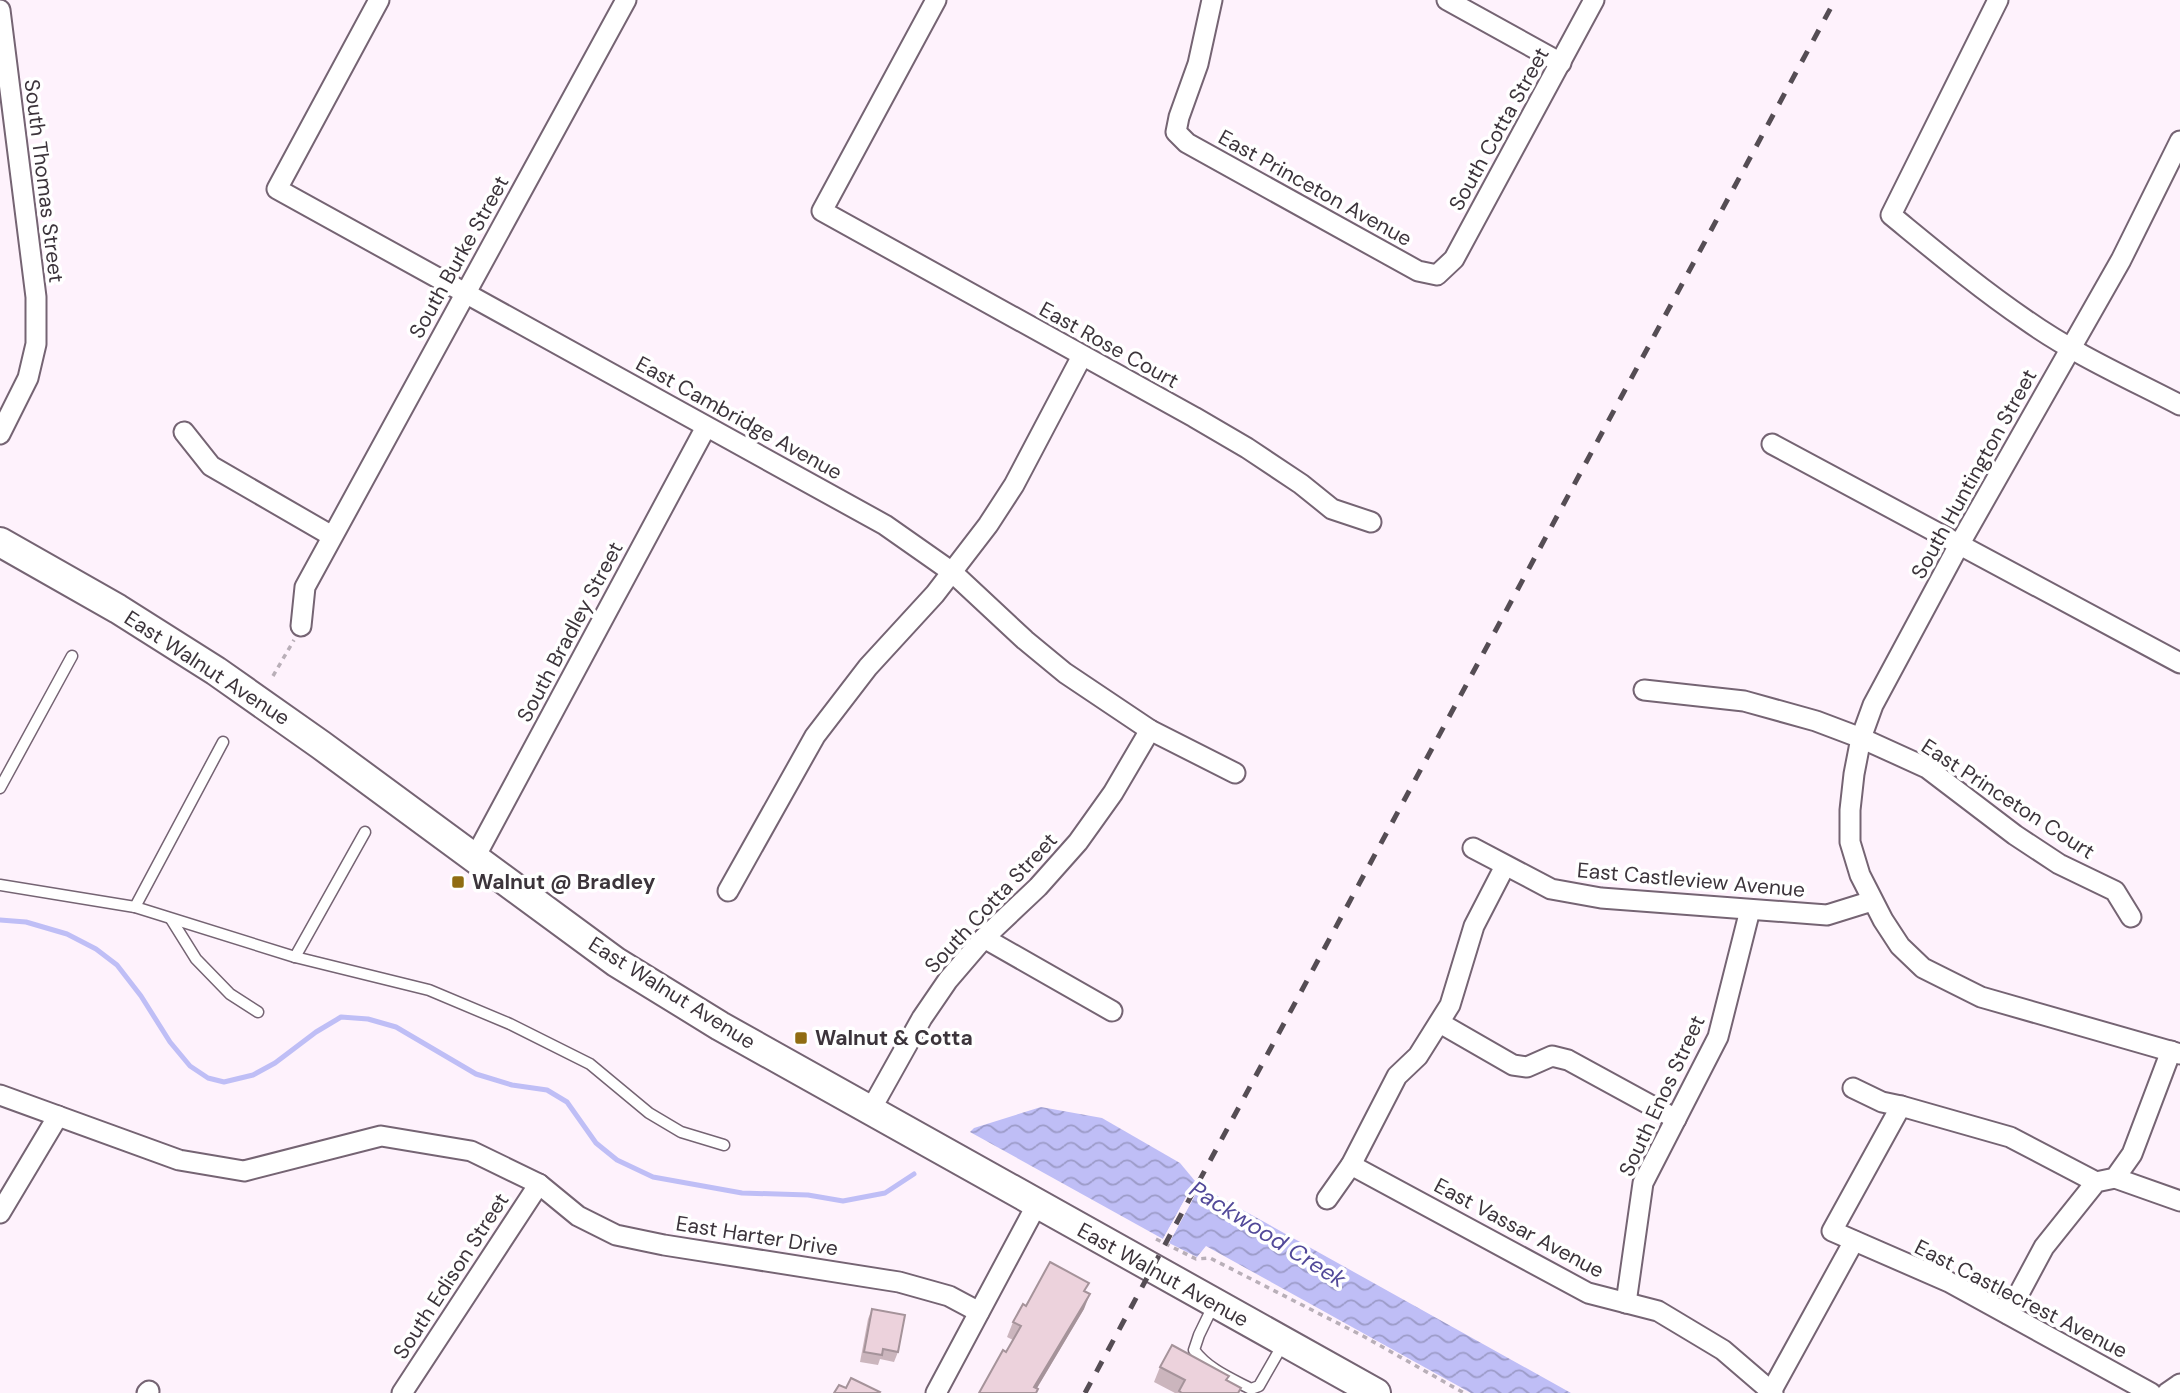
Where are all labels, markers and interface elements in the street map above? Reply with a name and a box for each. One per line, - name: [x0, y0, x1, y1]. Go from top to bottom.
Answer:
- street label: South Cotta Street: [1442, 42, 1556, 216]
- street label: South Thomas Street: [18, 78, 70, 284]
- street label: East Princeton Avenue: [1213, 123, 1417, 253]
- street label: South Burke Street: [403, 171, 515, 343]
- street label: East Rose Court: [1034, 295, 1184, 395]
- street label: East Cambridge Avenue: [631, 350, 847, 486]
- street label: South Huntington Street: [1905, 364, 2043, 584]
- street label: South Bradley Street: [511, 537, 629, 727]
- street label: East Walnut Avenue: [119, 604, 295, 732]
- street label: East Princeton Court: [1916, 732, 2100, 866]
- street label: South Cotta Street: [918, 827, 1064, 979]
- street label: East Castleview Avenue: [1576, 856, 1806, 904]
- place label: Walnut @ Bradley: [472, 868, 656, 896]
- marker: Walnut @ Bradley: [450, 874, 466, 890]
- street label: East Walnut Avenue: [583, 930, 761, 1056]
- street label: South Enos Street: [1612, 1011, 1712, 1181]
- place label: Walnut & Cotta: [815, 1024, 973, 1052]
- marker: Walnut & Cotta: [793, 1030, 809, 1046]
- street label: East Vassar Avenue: [1429, 1171, 1609, 1285]
- water label: Packwood Creek: [1184, 1174, 1352, 1294]
- street label: South Edison Street: [387, 1188, 515, 1364]
- street label: East Harter Drive: [674, 1209, 840, 1263]
- street label: East Walnut Avenue: [1072, 1216, 1254, 1334]
- street label: East Castlecrest Avenue: [1910, 1233, 2132, 1365]

